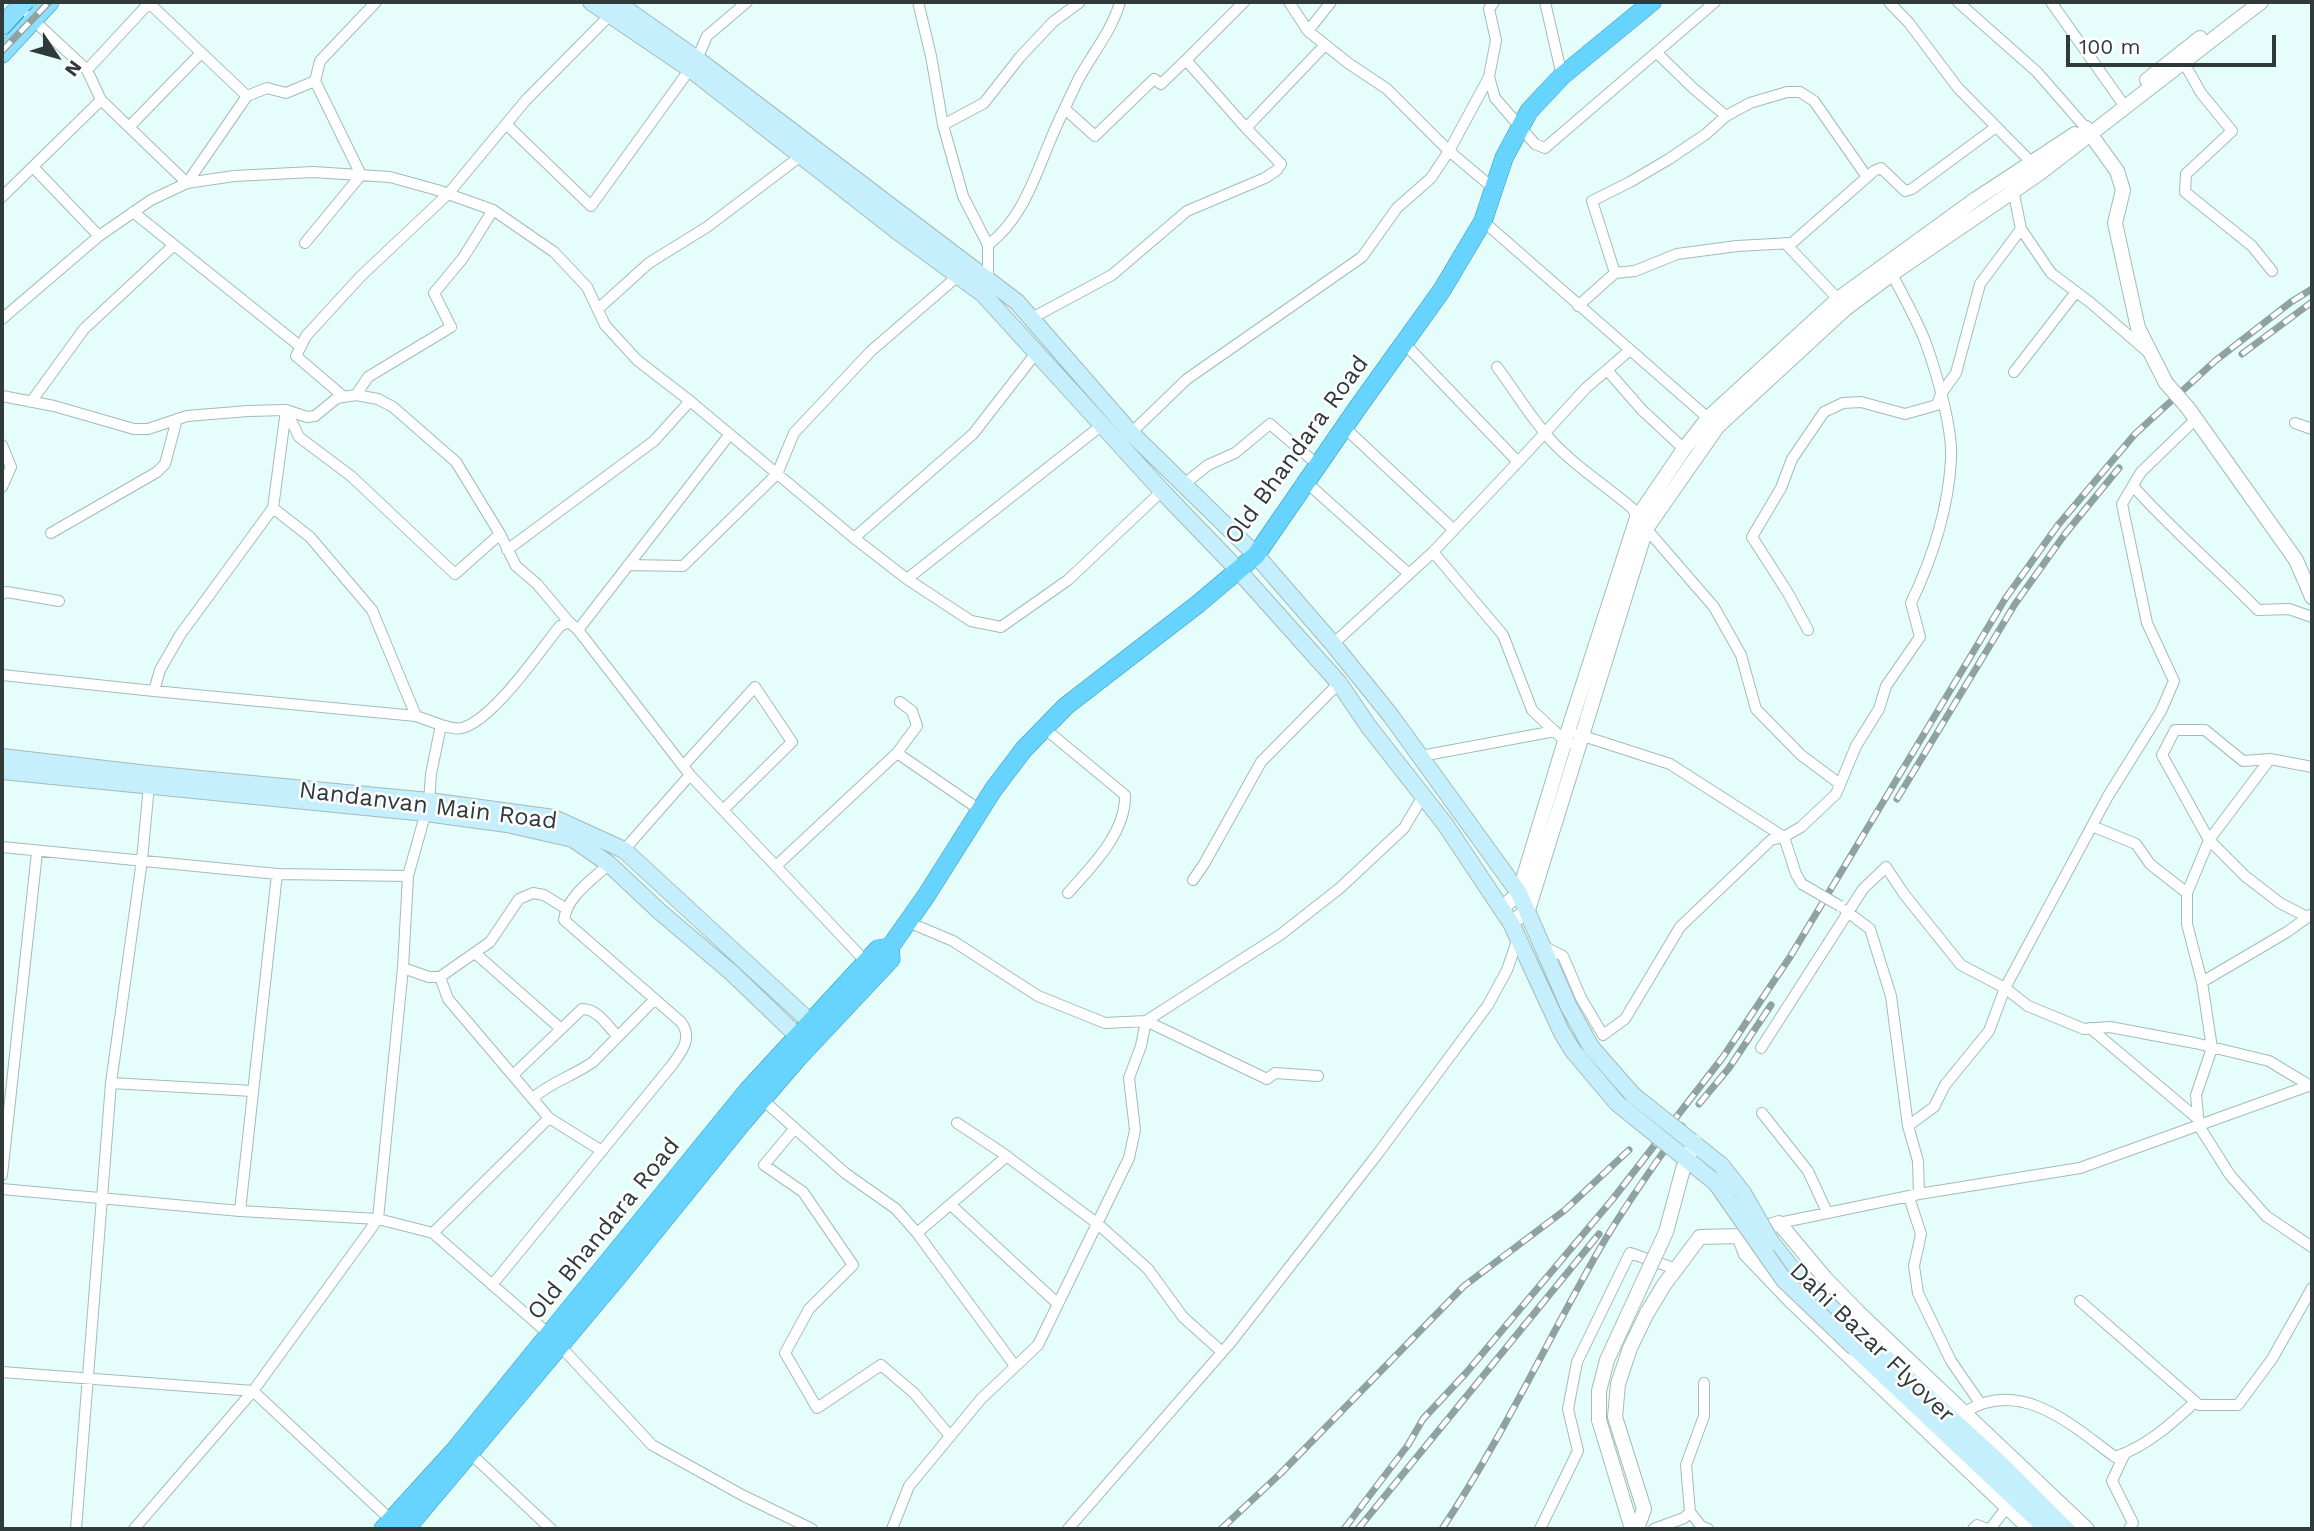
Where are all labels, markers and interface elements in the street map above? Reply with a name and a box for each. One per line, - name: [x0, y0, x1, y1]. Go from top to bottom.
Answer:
- north arrow: [21, 21, 91, 91]
- scale bar: [2069, 21, 2279, 65]
- text: 100 m: [2079, 34, 2141, 59]
- text: N: [60, 56, 87, 81]
- street label: Old Bhandara Road: [1219, 350, 1375, 550]
- street label: Nandanvan Main Road: [297, 776, 559, 836]
- street label: Old Bhandara Road: [522, 1132, 686, 1326]
- street label: Dahi Bazar Flyover: [1784, 1257, 1960, 1429]

